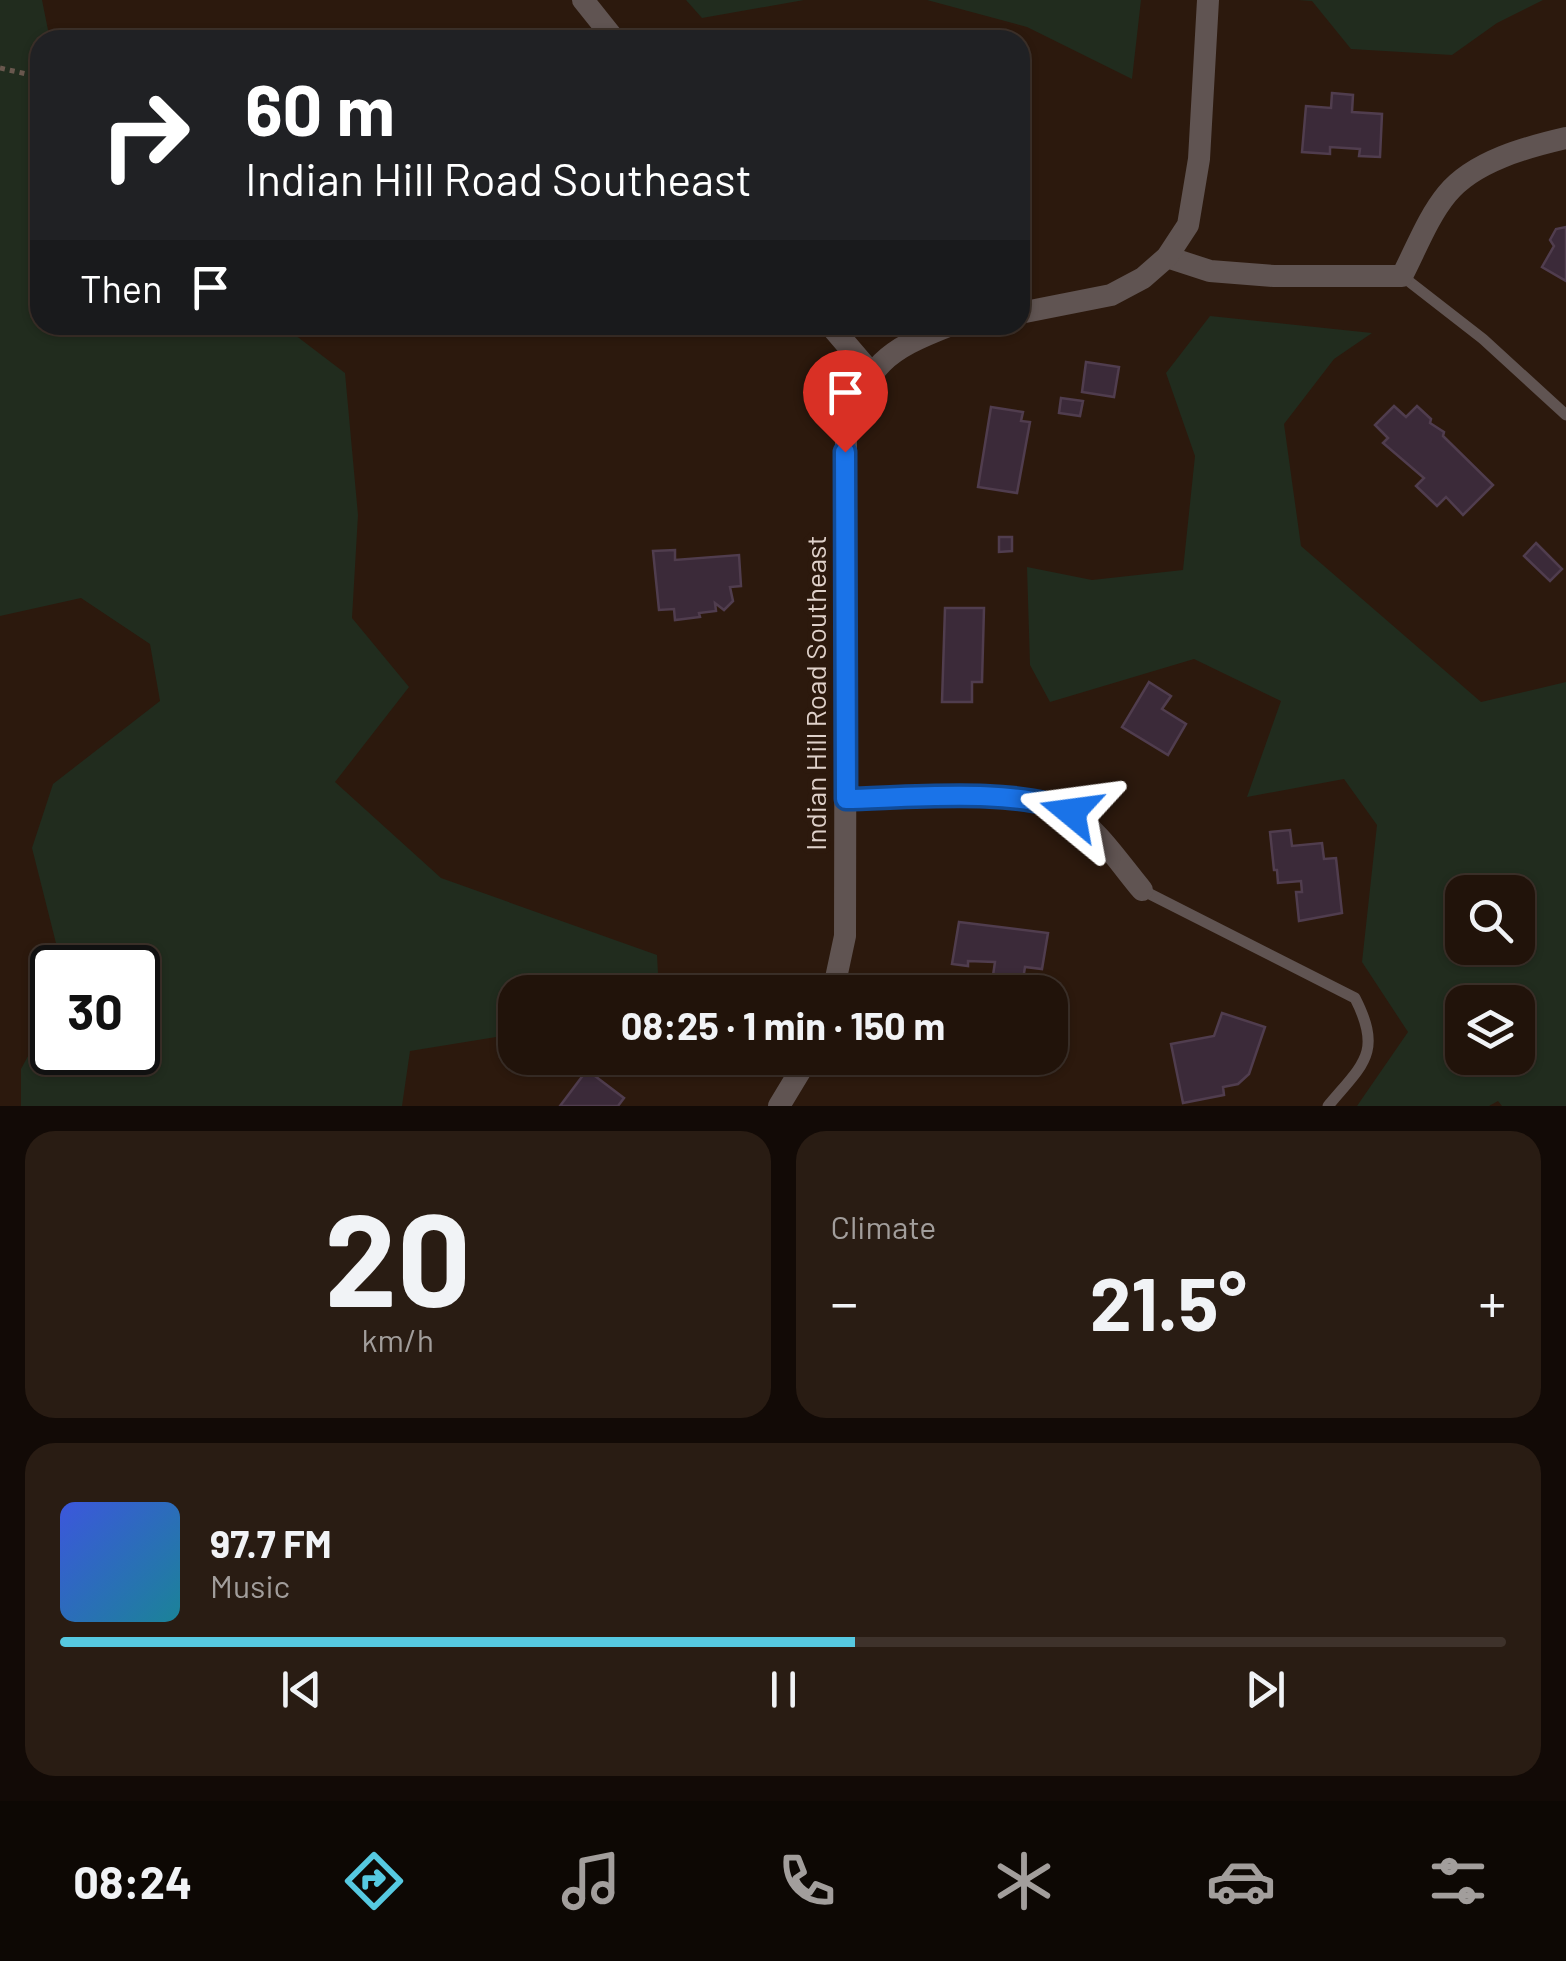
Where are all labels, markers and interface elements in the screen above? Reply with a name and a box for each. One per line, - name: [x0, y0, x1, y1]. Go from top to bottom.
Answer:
- text: 60 m: [245, 66, 395, 150]
- icon: right: [80, 70, 210, 200]
- text: Indian Hill Road Southeast: [245, 151, 752, 205]
- icon: arrive: [183, 260, 238, 315]
- text: Then: [80, 265, 163, 311]
- pin: [803, 350, 888, 453]
- icon: arrive: [818, 365, 873, 420]
- street label: Indian Hill Road Southeast: [798, 535, 832, 851]
- position arrow: [1019, 760, 1123, 864]
- map controls: [1445, 875, 1535, 1075]
- button: search: [1445, 875, 1535, 965]
- speed limit sign: 30: [30, 945, 160, 1075]
- button: layers: [1445, 985, 1535, 1075]
- text: 08:25 · 1 min · 150 m: [621, 1002, 945, 1048]
- text: 20: [324, 1177, 471, 1333]
- text: Climate: [831, 1207, 936, 1245]
- text: 21.5°: [1090, 1256, 1247, 1346]
- text: −: [831, 1268, 858, 1334]
- text: +: [1478, 1268, 1506, 1334]
- text: km/h: [362, 1320, 434, 1358]
- text: 97.7 FM: [210, 1520, 332, 1566]
- text: Music: [210, 1566, 290, 1604]
- icon: previous: [274, 1662, 329, 1717]
- icon: pause: [756, 1662, 811, 1717]
- icon: next: [1238, 1662, 1293, 1717]
- icon: directions: [339, 1846, 409, 1916]
- icon: music: [556, 1846, 626, 1916]
- icon: phone: [772, 1846, 842, 1916]
- icon: climate: [989, 1846, 1059, 1916]
- icon: car: [1206, 1846, 1276, 1916]
- icon: filters: [1423, 1846, 1493, 1916]
- text: 08:24: [73, 1854, 192, 1908]

